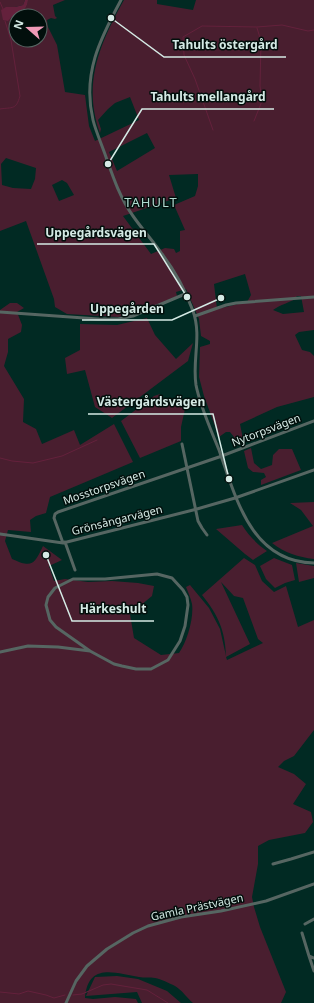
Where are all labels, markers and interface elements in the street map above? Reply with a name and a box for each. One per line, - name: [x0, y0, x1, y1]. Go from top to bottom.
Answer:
- north arrow: [8, 8, 48, 48]
- text: N: [10, 18, 27, 31]
- callout: Tahults östergård: [164, 33, 286, 57]
- text: Tahults östergård: [172, 36, 278, 53]
- callout: Tahults mellangård: [142, 85, 274, 109]
- text: Tahults mellangård: [150, 88, 266, 105]
- district label: TAHULT: [124, 193, 178, 211]
- callout: Uppegårdsvägen: [37, 220, 154, 244]
- text: Uppegårdsvägen: [45, 224, 147, 241]
- callout: Uppegården: [82, 296, 172, 320]
- text: Uppegården: [90, 300, 164, 317]
- callout: Västergårdsvägen: [88, 390, 213, 414]
- text: Västergårdsvägen: [97, 393, 205, 410]
- street label: Nytorpsvägen: [229, 410, 302, 450]
- street label: Mosstorpsvägen: [61, 465, 147, 508]
- street label: Grönsångarvägen: [70, 501, 164, 538]
- callout: Härkeshult: [72, 597, 154, 621]
- text: Härkeshult: [80, 600, 146, 617]
- street label: Gamla Prästvägen: [149, 889, 245, 924]

